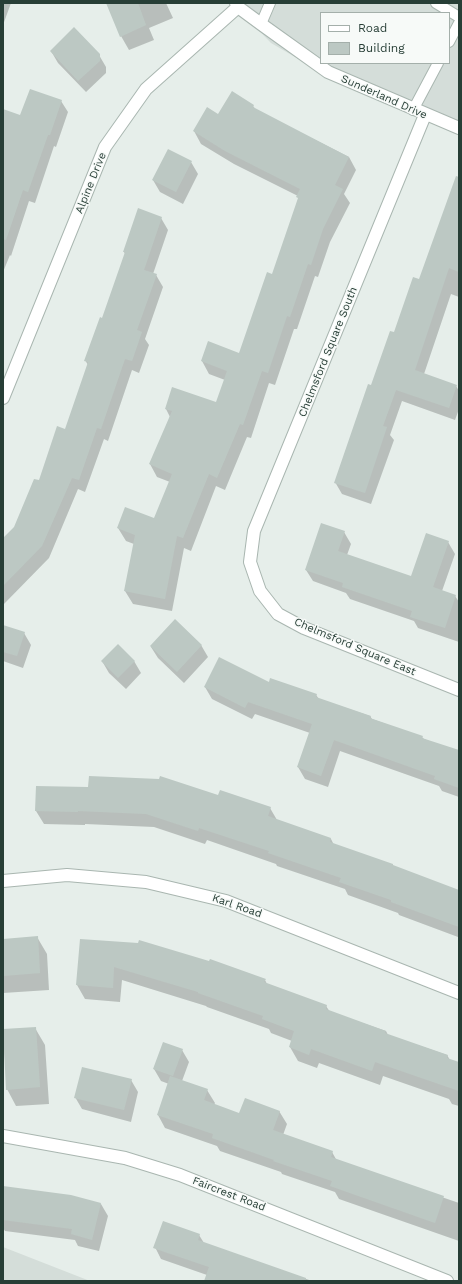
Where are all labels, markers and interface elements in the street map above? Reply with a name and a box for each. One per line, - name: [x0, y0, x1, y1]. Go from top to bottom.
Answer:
- legend: [320, 12, 450, 64]
- text: Road: [358, 21, 387, 35]
- text: Building: [358, 41, 405, 55]
- street label: Sunderland Drive: [339, 72, 429, 122]
- street label: Alpine Drive: [73, 151, 109, 215]
- street label: Chelmsford Square South: [296, 285, 360, 419]
- street label: Chelmsford Square East: [292, 615, 418, 679]
- street label: Karl Road: [210, 891, 264, 921]
- street label: Faircrest Road: [190, 1174, 268, 1214]

